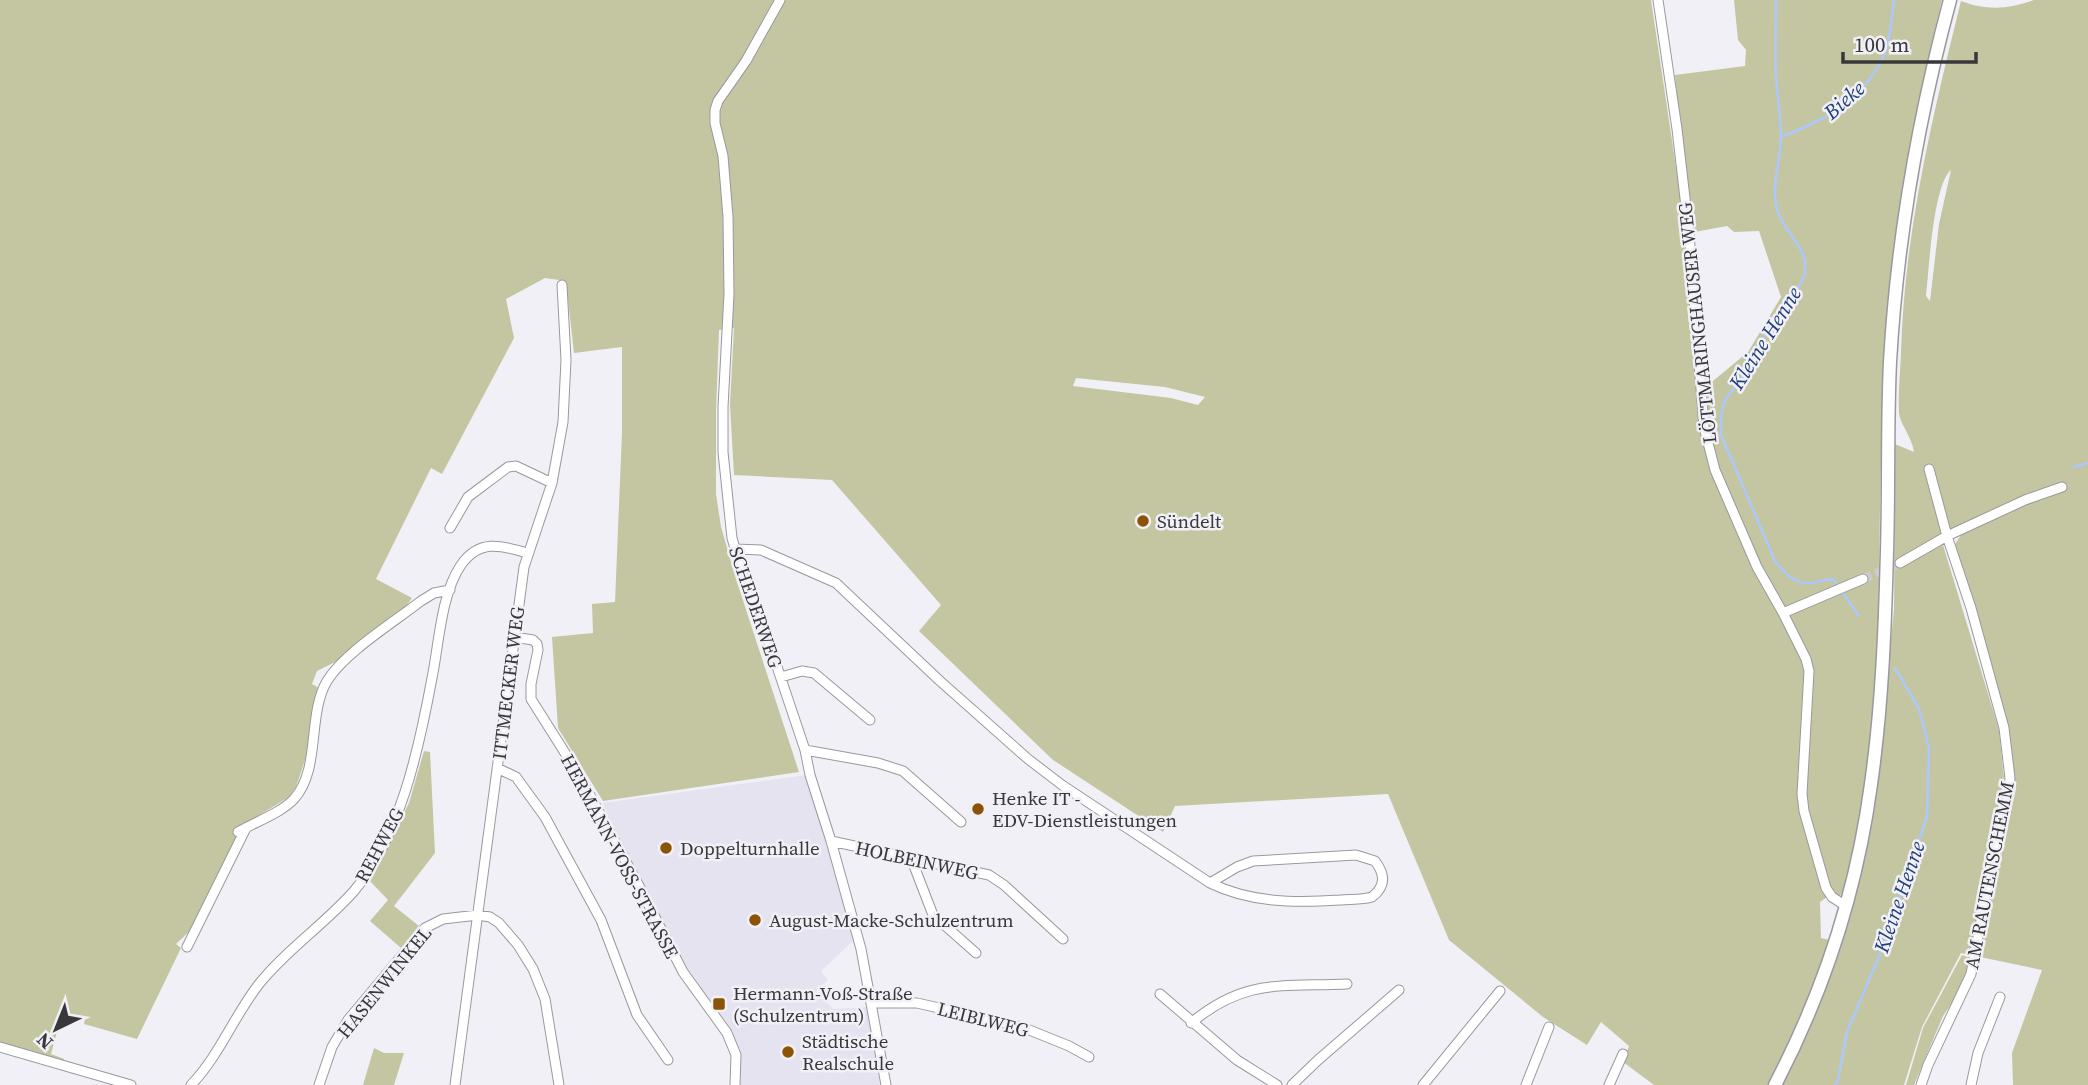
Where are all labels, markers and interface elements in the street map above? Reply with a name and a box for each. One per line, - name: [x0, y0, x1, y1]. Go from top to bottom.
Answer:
- scale bar: [1843, 21, 1976, 65]
- text: 100 m: [1854, 30, 1909, 59]
- water label: Bieke: [1816, 74, 1871, 127]
- street label: LÖTTMARINGHAUSER WEG: [1671, 201, 1723, 445]
- water label: Kleine Henne: [1721, 281, 1808, 396]
- place label: Sündelt: [1157, 508, 1222, 534]
- marker: Sündelt: [1135, 513, 1151, 529]
- street label: SCHEDERWEG: [723, 543, 789, 671]
- street label: ITTMECKER WEG: [486, 605, 530, 761]
- street label: HERMANN-VOSS-STRASSE: [555, 749, 685, 963]
- street label: AM RAUTENSCHEMM: [1958, 779, 2020, 971]
- place label: Henke IT - EDV-Dienstleistungen: [992, 785, 1177, 833]
- marker: Henke IT - EDV-Dienstleistungen: [970, 801, 986, 817]
- street label: REHWEG: [348, 803, 410, 887]
- street label: HOLBEINWEG: [853, 834, 981, 886]
- place label: Doppelturnhalle: [680, 835, 820, 861]
- water label: Kleine Henne: [1866, 837, 1932, 958]
- marker: Doppelturnhalle: [658, 840, 674, 856]
- place label: August-Macke-Schulzentrum: [769, 907, 1014, 933]
- marker: August-Macke-Schulzentrum: [747, 912, 763, 928]
- street label: HASENWINKEL: [331, 921, 437, 1043]
- place label: Hermann-Voß-Straße (Schulzentrum): [733, 980, 913, 1028]
- north arrow: [21, 994, 91, 1064]
- street label: LEIBLWEG: [935, 995, 1031, 1043]
- marker: Hermann-Voß-Straße (Schulzentrum): [711, 996, 727, 1012]
- text: N: [30, 1027, 58, 1056]
- place label: Städtische Realschule: [802, 1028, 894, 1076]
- marker: Städtische Realschule: [780, 1044, 796, 1060]

